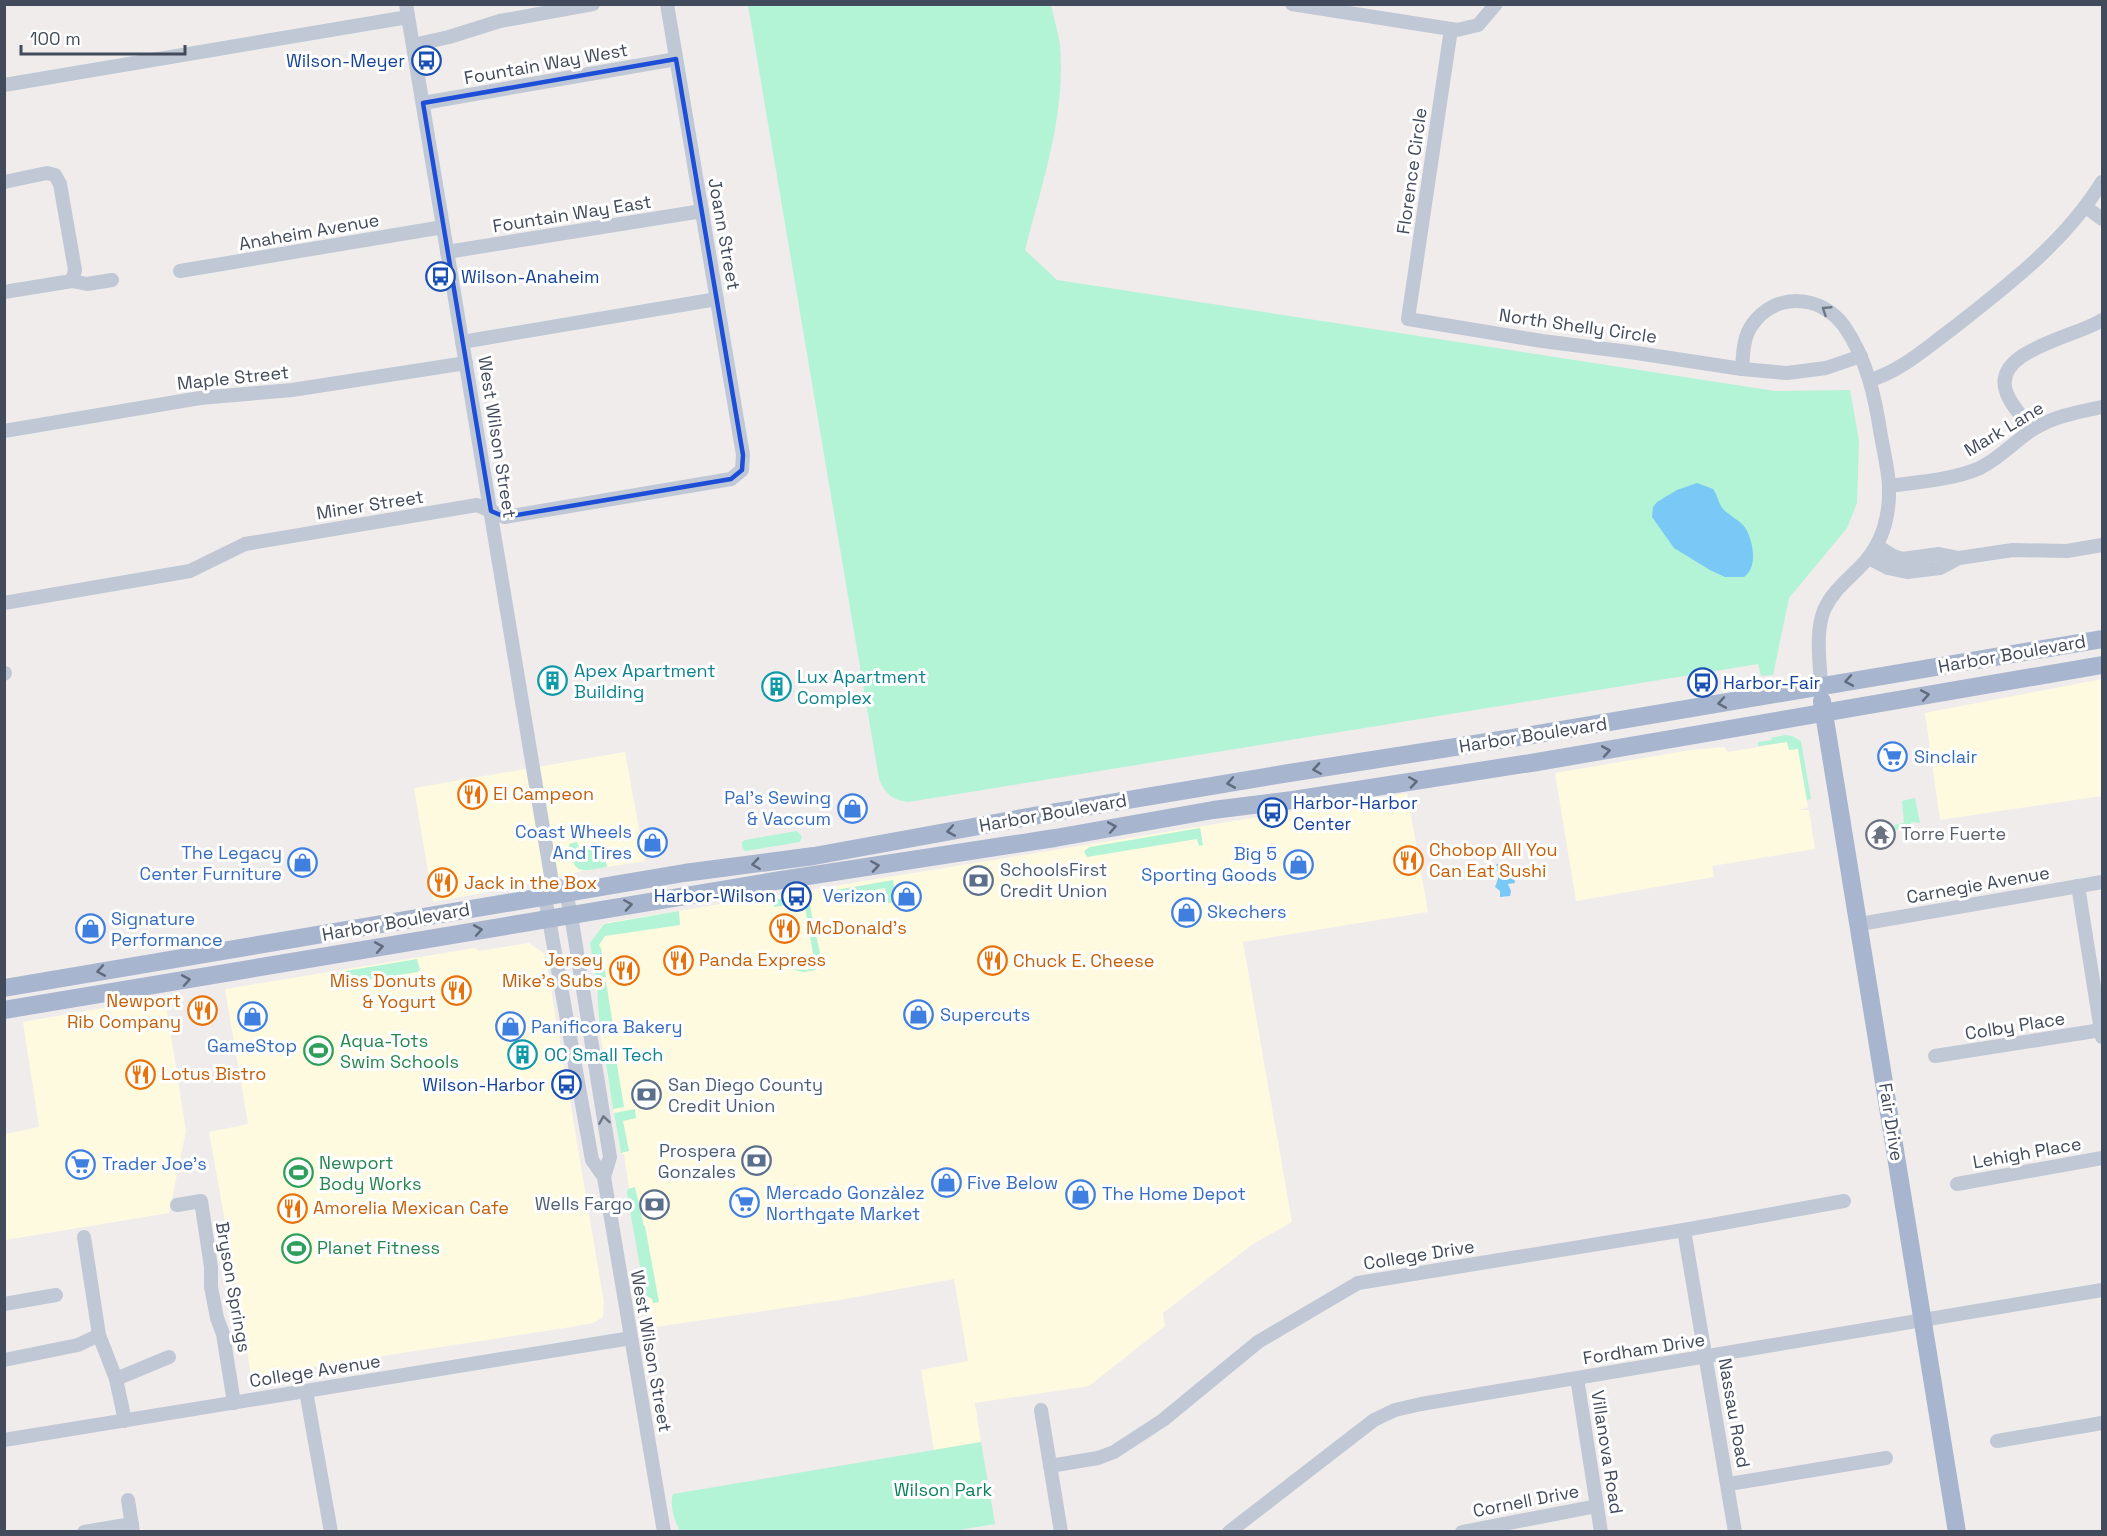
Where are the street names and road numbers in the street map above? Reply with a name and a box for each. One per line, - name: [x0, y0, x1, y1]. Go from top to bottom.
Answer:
- street label: Fountain Way West: [462, 38, 630, 89]
- street label: Florence Circle: [1391, 106, 1432, 236]
- street label: Joann Street: [703, 176, 746, 292]
- street label: Fountain Way East: [491, 190, 653, 237]
- street label: Anaheim Avenue: [237, 208, 381, 255]
- street label: North Shelly Circle: [1498, 303, 1659, 348]
- street label: West Wilson Street: [473, 354, 522, 520]
- street label: Maple Street: [176, 360, 290, 395]
- street label: Mark Lane: [1960, 396, 2048, 461]
- street label: Miner Street: [315, 485, 425, 524]
- street label: Harbor Boulevard: [1936, 629, 2088, 678]
- street label: Harbor Boulevard: [1457, 711, 1609, 758]
- street label: Harbor Boulevard: [977, 788, 1129, 837]
- street label: Carnegie Avenue: [1905, 861, 2051, 908]
- street label: Harbor Boulevard: [320, 897, 472, 946]
- street label: Colby Place: [1963, 1006, 2067, 1045]
- street label: Fair Drive: [1874, 1081, 1909, 1163]
- street label: Lehigh Place: [1971, 1132, 2083, 1173]
- street label: Bryson Springs: [211, 1220, 256, 1354]
- street label: College Drive: [1362, 1234, 1476, 1275]
- street label: West Wilson Street: [626, 1268, 677, 1434]
- street label: Fordham Drive: [1581, 1327, 1707, 1370]
- street label: College Avenue: [248, 1349, 382, 1392]
- street label: Nassau Road: [1714, 1356, 1755, 1470]
- street label: Villanova Road: [1586, 1388, 1629, 1515]
- street label: Cornell Drive: [1471, 1479, 1581, 1522]

